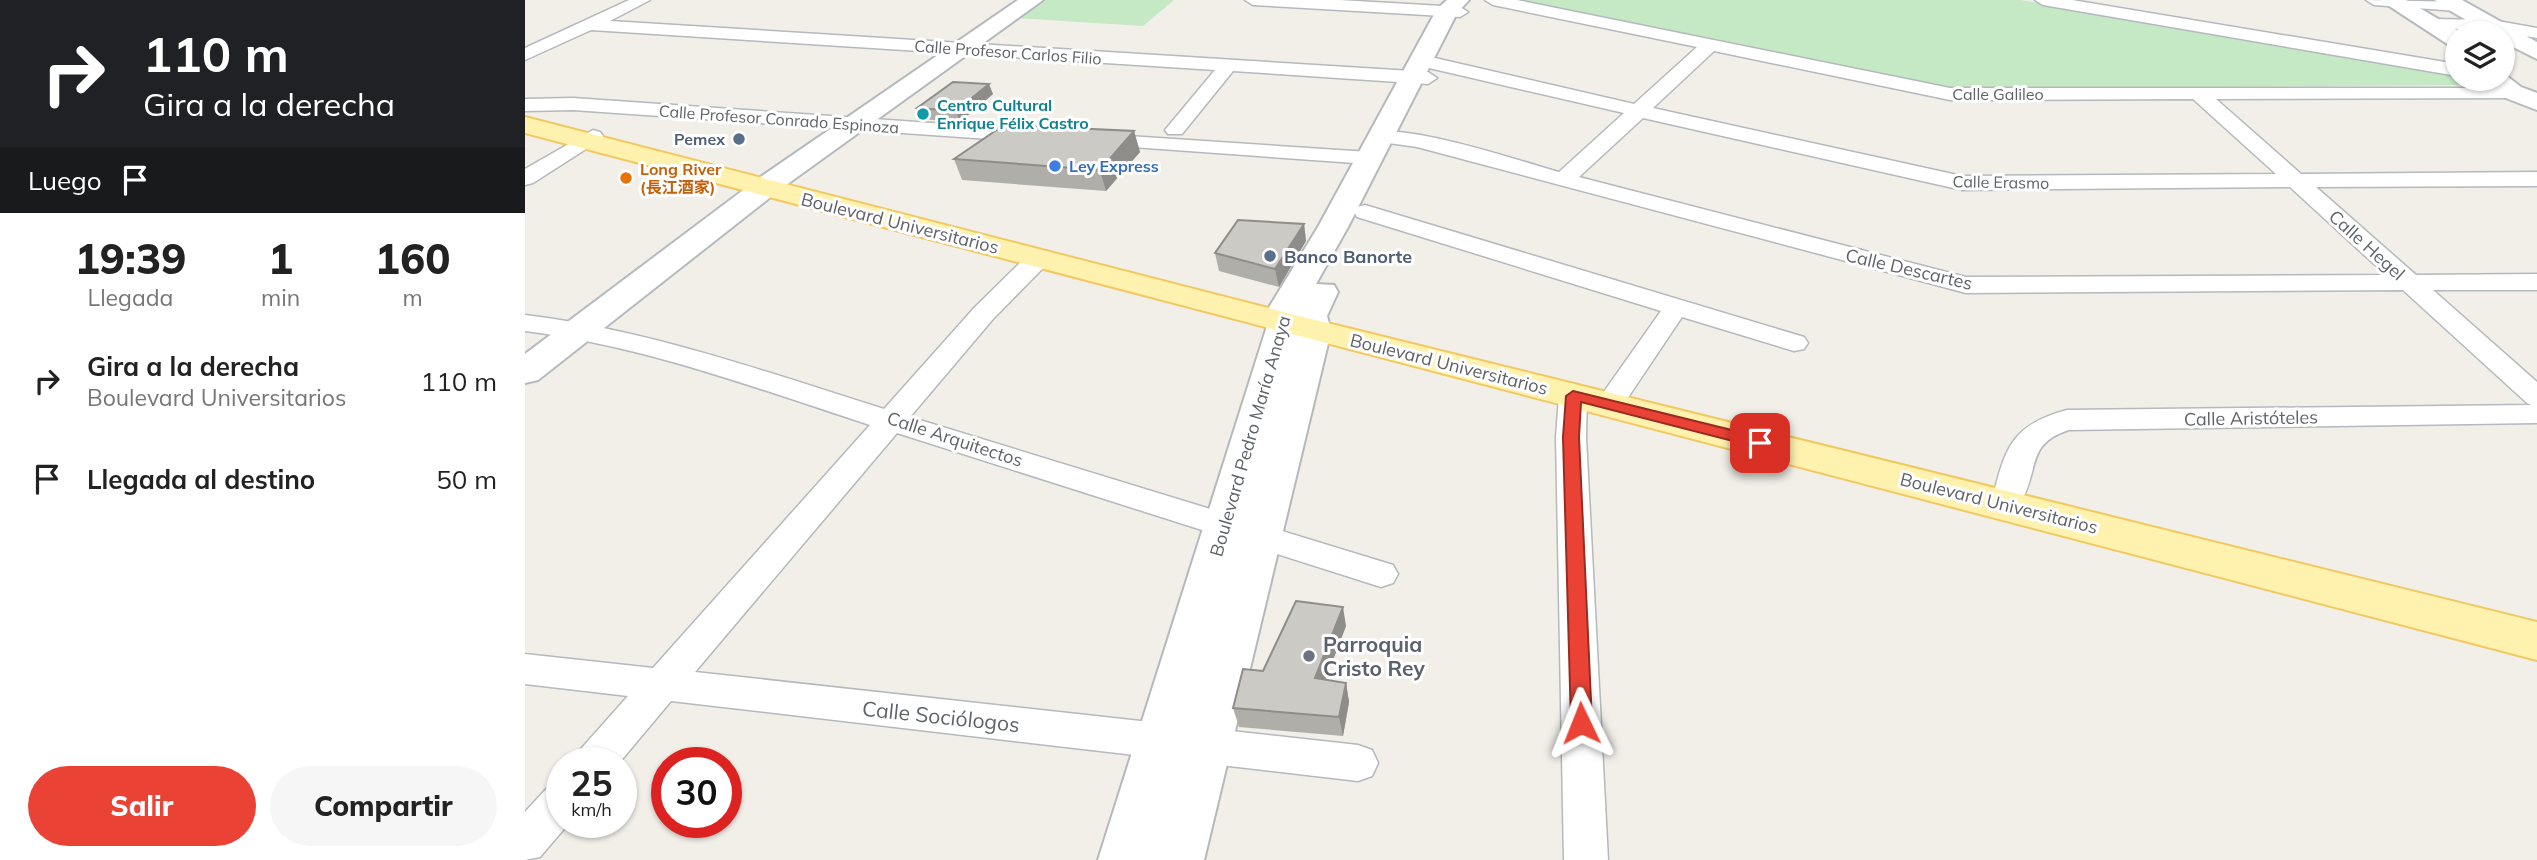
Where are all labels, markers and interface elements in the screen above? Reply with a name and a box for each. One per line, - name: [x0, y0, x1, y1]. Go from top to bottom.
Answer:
- map controls: [2445, 21, 2515, 91]
- button: layers: [2445, 21, 2515, 91]
- text: 110 m: [143, 23, 289, 84]
- icon: right: [28, 28, 119, 119]
- street label: Calle Profesor Carlos Filio: [914, 35, 1102, 69]
- text: Gira a la derecha: [143, 84, 395, 124]
- street label: Calle Galileo: [1952, 84, 2044, 104]
- place label: Centro Cultural Enrique Félix Castro: [937, 95, 1089, 133]
- street label: Calle Profesor Conrado Espinoza: [658, 101, 900, 137]
- marker: Centro Cultural Enrique Félix Castro: [915, 106, 931, 122]
- place label: Pemex: [674, 129, 725, 149]
- marker: Pemex: [731, 131, 747, 147]
- place label: Ley Express: [1069, 156, 1159, 176]
- marker: Ley Express: [1047, 158, 1063, 174]
- place label: Long River (長江酒家): [640, 159, 722, 197]
- icon: arrive: [116, 161, 154, 199]
- text: Luego: [28, 164, 102, 197]
- marker: Long River (長江酒家): [618, 170, 634, 186]
- street label: Calle Erasmo: [1953, 171, 2049, 193]
- street label: Boulevard Universitarios: [799, 187, 1001, 259]
- street label: Calle Hegel: [2324, 205, 2410, 285]
- text: 19:39: [75, 232, 186, 285]
- text: 1: [268, 232, 293, 285]
- text: 160: [375, 232, 450, 285]
- street label: Calle Descartes: [1843, 243, 1975, 295]
- place label: Banco Banorte: [1284, 245, 1412, 268]
- marker: Banco Banorte: [1262, 248, 1278, 264]
- text: Llegada: [88, 283, 173, 312]
- text: min: [261, 283, 300, 312]
- text: m: [402, 283, 423, 312]
- street label: Boulevard Pedro María Anaya: [1205, 313, 1295, 559]
- street label: Boulevard Universitarios: [1348, 328, 1550, 400]
- text: Gira a la derecha: [87, 350, 299, 383]
- icon: right: [28, 362, 66, 400]
- text: 110 m: [421, 365, 497, 398]
- text: Boulevard Universitarios: [87, 383, 346, 412]
- street label: Calle Aristóteles: [2184, 405, 2318, 431]
- street label: Calle Arquitectos: [884, 406, 1026, 472]
- pin: [1730, 413, 1790, 473]
- icon: arrive: [1741, 424, 1779, 462]
- icon: arrive: [28, 460, 66, 498]
- text: Llegada al destino: [87, 463, 315, 496]
- text: 50 m: [436, 463, 497, 496]
- street label: Boulevard Universitarios: [1898, 467, 2100, 539]
- place label: Parroquia Cristo Rey: [1323, 631, 1425, 681]
- marker: Parroquia Cristo Rey: [1301, 648, 1317, 664]
- position arrow: [1544, 686, 1618, 760]
- street label: Calle Sociólogos: [861, 695, 1021, 737]
- speed limit sign: 30: [651, 747, 742, 838]
- text: 25: [570, 761, 613, 805]
- button: Salir: [28, 766, 256, 846]
- button: Compartir: [270, 766, 497, 846]
- text: km/h: [571, 798, 612, 821]

